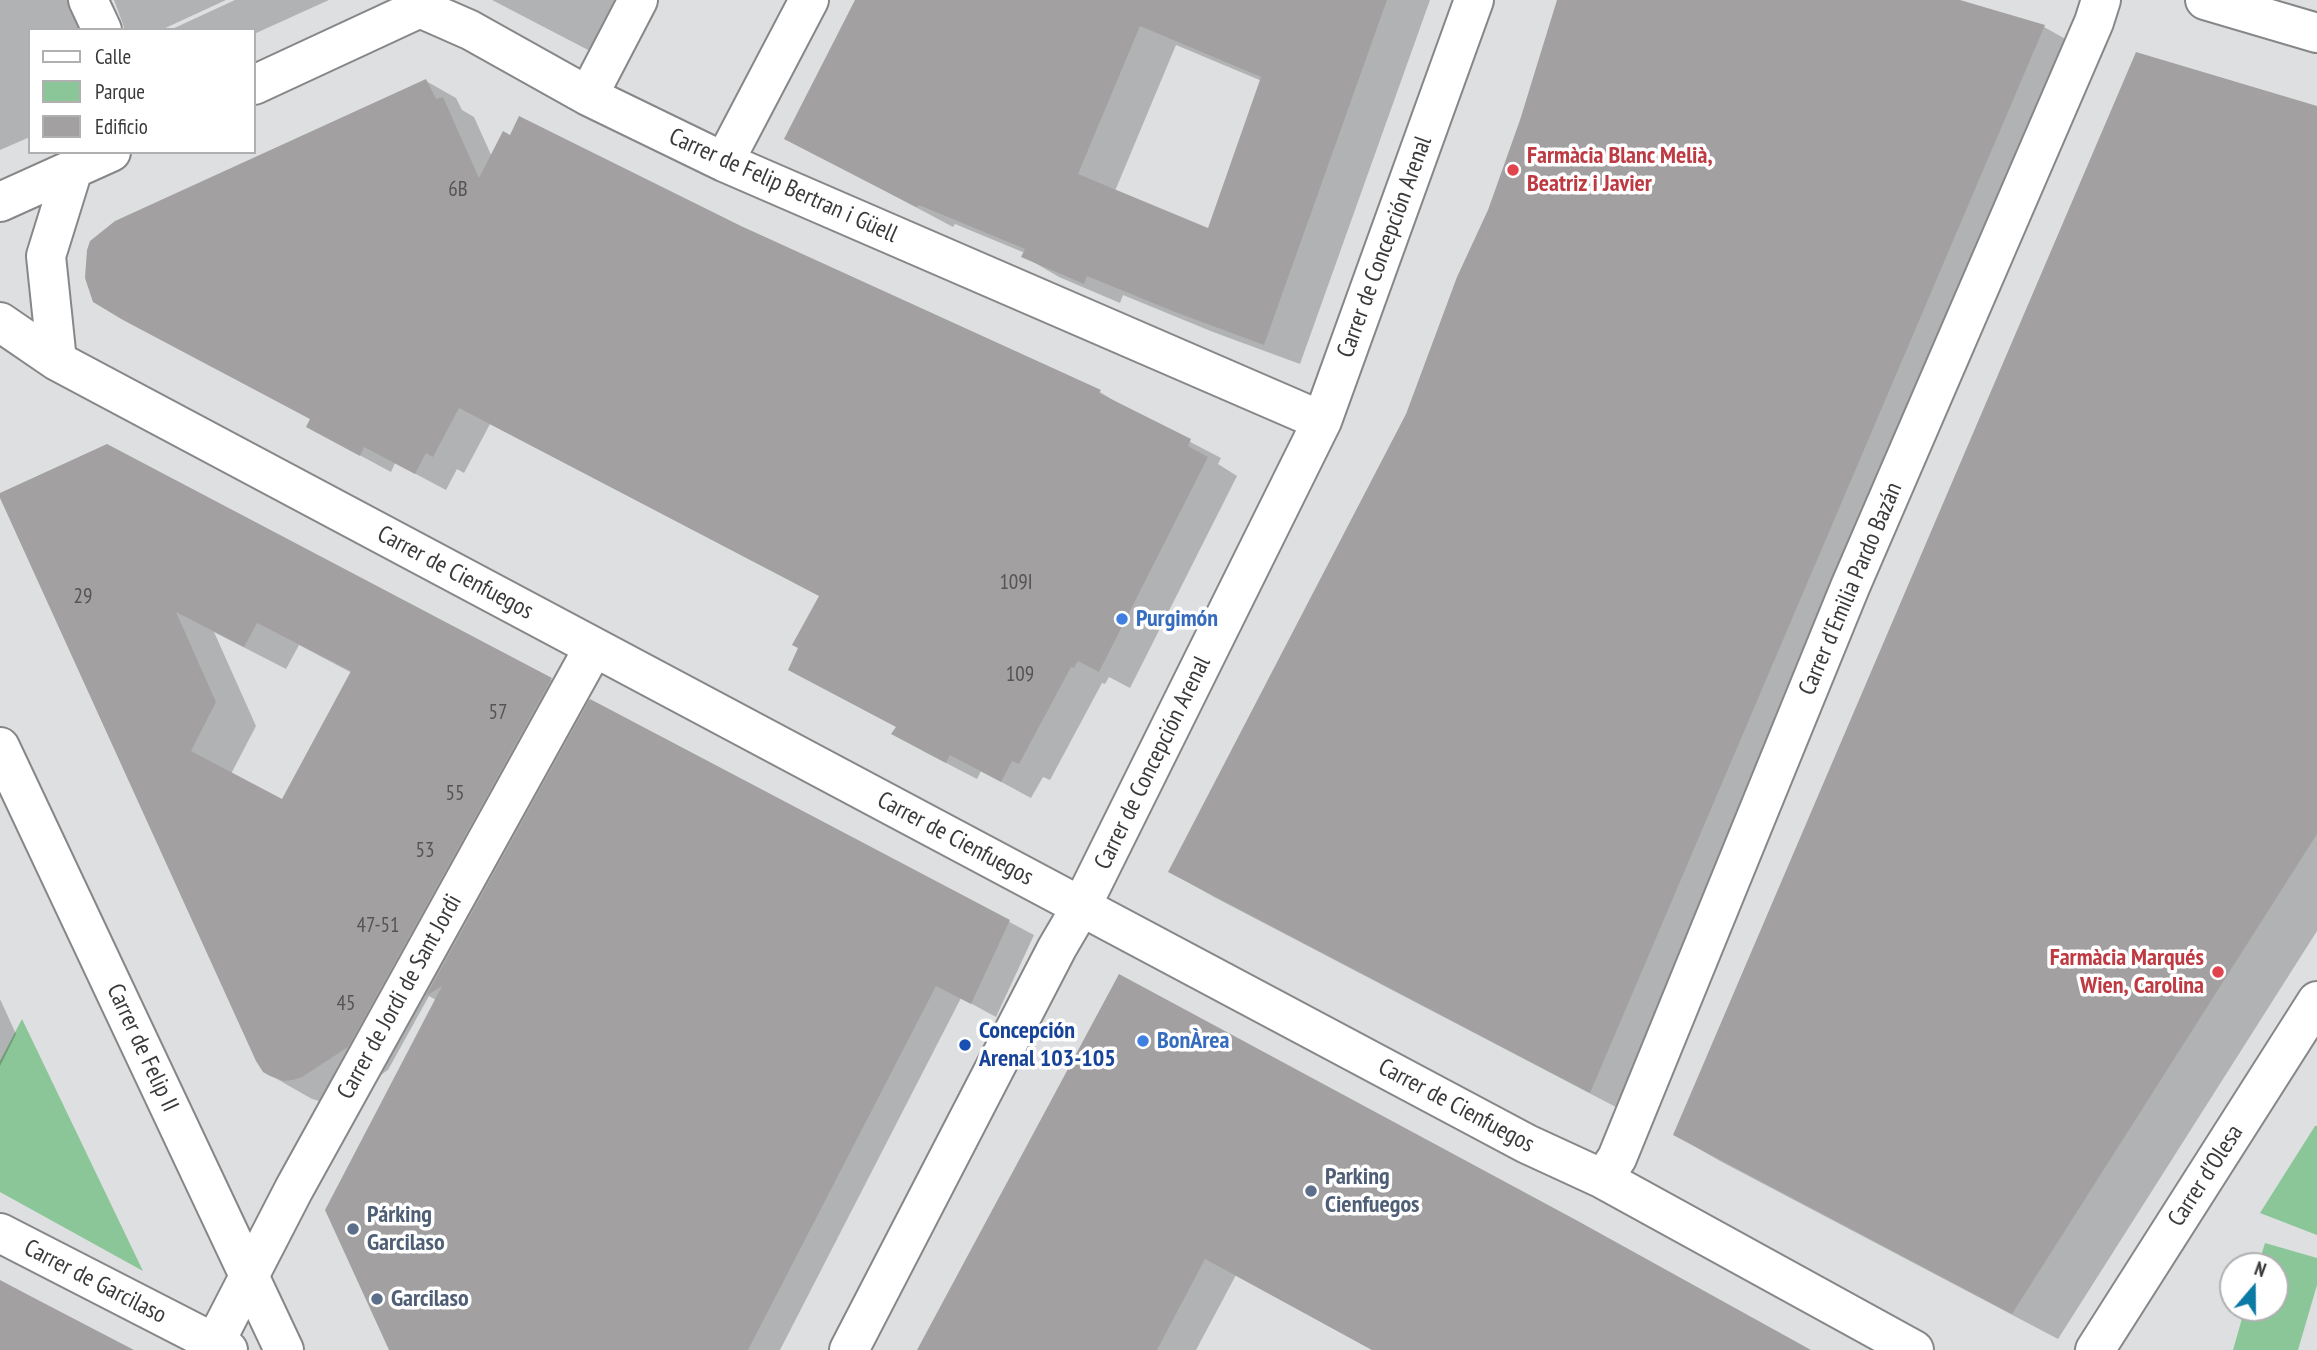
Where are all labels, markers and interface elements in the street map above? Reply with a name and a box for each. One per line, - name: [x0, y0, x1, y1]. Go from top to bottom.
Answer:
- legend: [28, 28, 256, 154]
- text: Calle: [95, 43, 131, 70]
- text: Parque: [95, 78, 145, 105]
- text: Edificio: [95, 113, 148, 140]
- street label: Carrer de Felip Bertran i Güell: [664, 123, 902, 249]
- street label: Carrer de Concepción Arenal: [1332, 132, 1438, 362]
- place label: Farmàcia Blanc Melià, Beatriz i Javier: [1527, 142, 1713, 198]
- marker: Farmàcia Blanc Melià, Beatriz i Javier: [1505, 162, 1521, 178]
- house number: 6B: [448, 177, 468, 203]
- street label: Carrer d'Emilia Pardo Bazán: [1793, 478, 1909, 700]
- street label: Carrer de Cienfuegos: [372, 520, 538, 626]
- house number: 109I: [999, 570, 1033, 596]
- house number: 29: [74, 584, 92, 610]
- place label: Purgimón: [1136, 605, 1218, 633]
- marker: Purgimón: [1114, 611, 1130, 627]
- street label: Carrer de Concepción Arenal: [1089, 652, 1217, 874]
- house number: 109: [1006, 662, 1034, 688]
- house number: 57: [489, 700, 507, 726]
- house number: 55: [446, 781, 464, 807]
- street label: Carrer de Cienfuegos: [872, 786, 1038, 892]
- house number: 53: [416, 838, 434, 864]
- street label: Carrer de Jordi de Sant Jordi: [332, 890, 468, 1104]
- house number: 47-51: [357, 913, 399, 939]
- place label: Farmàcia Marqués Wien, Carolina: [2050, 944, 2204, 1000]
- marker: Farmàcia Marqués Wien, Carolina: [2210, 964, 2226, 980]
- street label: Carrer de Felip II: [100, 979, 184, 1117]
- house number: 45: [337, 991, 355, 1017]
- place label: Concepción Arenal 103-105: [979, 1017, 1116, 1073]
- place label: BonÀrea: [1157, 1027, 1229, 1055]
- marker: BonÀrea: [1135, 1033, 1151, 1049]
- marker: Concepción Arenal 103-105: [957, 1037, 973, 1053]
- street label: Carrer de Cienfuegos: [1373, 1053, 1539, 1159]
- street label: Carrer d'Olesa: [2163, 1120, 2249, 1232]
- place label: Parking Cienfuegos: [1325, 1163, 1420, 1219]
- marker: Parking Cienfuegos: [1303, 1183, 1319, 1199]
- place label: Párking Garcilaso: [367, 1201, 445, 1257]
- marker: Párking Garcilaso: [345, 1221, 361, 1237]
- street label: Carrer de Garcilaso: [19, 1234, 171, 1330]
- north arrow: [2219, 1252, 2289, 1322]
- text: N: [2252, 1256, 2269, 1282]
- place label: Garcilaso: [391, 1285, 469, 1313]
- marker: Garcilaso: [369, 1291, 385, 1307]

